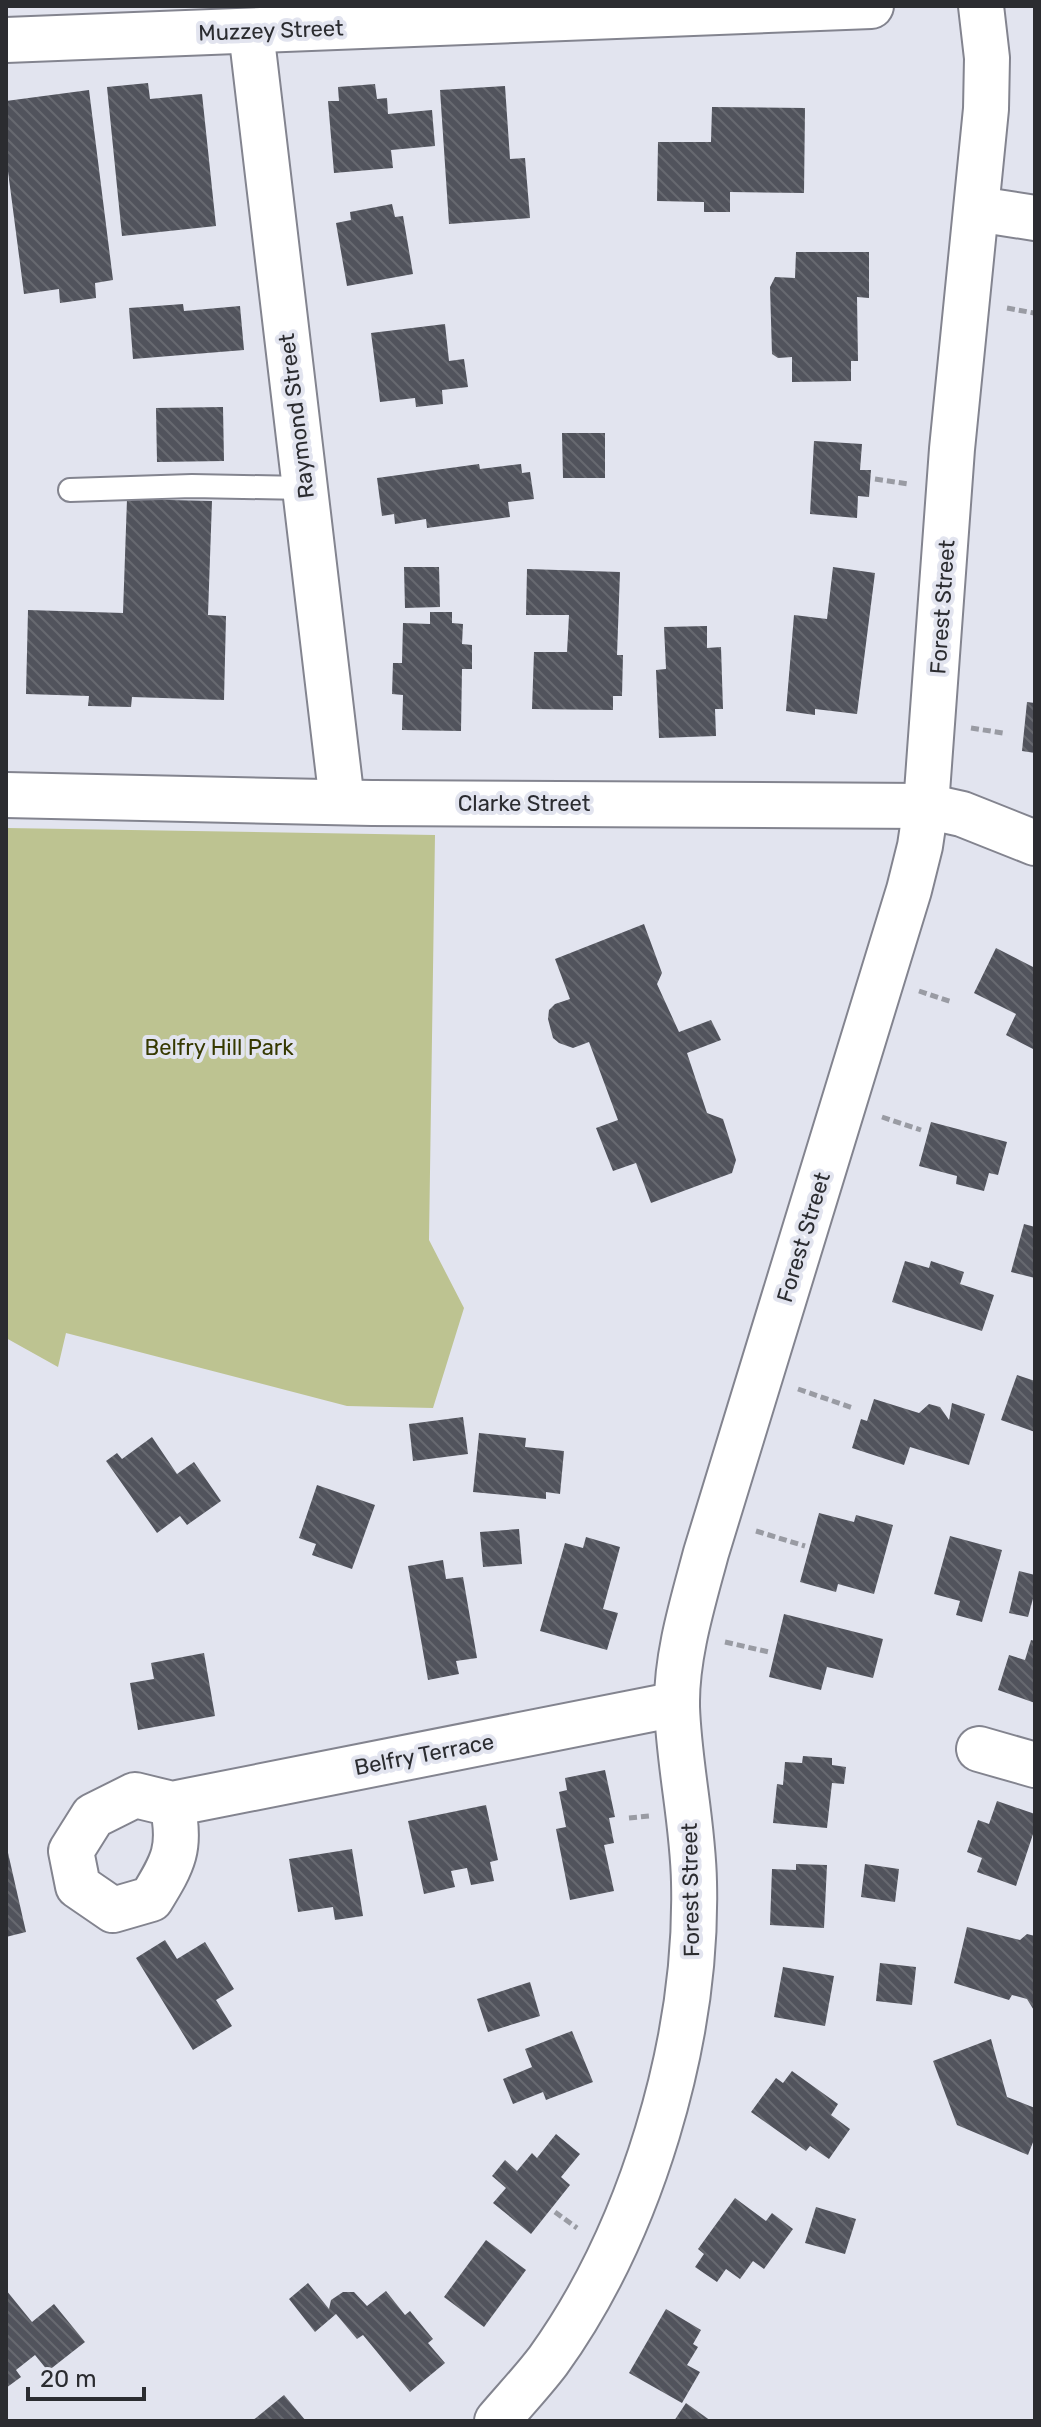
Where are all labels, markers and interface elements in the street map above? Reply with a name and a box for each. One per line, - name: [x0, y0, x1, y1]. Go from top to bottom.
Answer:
- street label: Muzzey Street: [198, 14, 345, 47]
- street label: Raymond Street: [273, 332, 320, 500]
- street label: Forest Street: [924, 539, 961, 675]
- street label: Clarke Street: [458, 790, 591, 817]
- park label: Belfry Hill Park: [144, 1034, 294, 1061]
- street label: Forest Street: [771, 1169, 836, 1305]
- street label: Belfry Terrace: [352, 1728, 496, 1781]
- street label: Forest Street: [676, 1822, 705, 1957]
- scale bar: [28, 2351, 144, 2401]
- text: 20 m: [40, 2365, 97, 2393]

